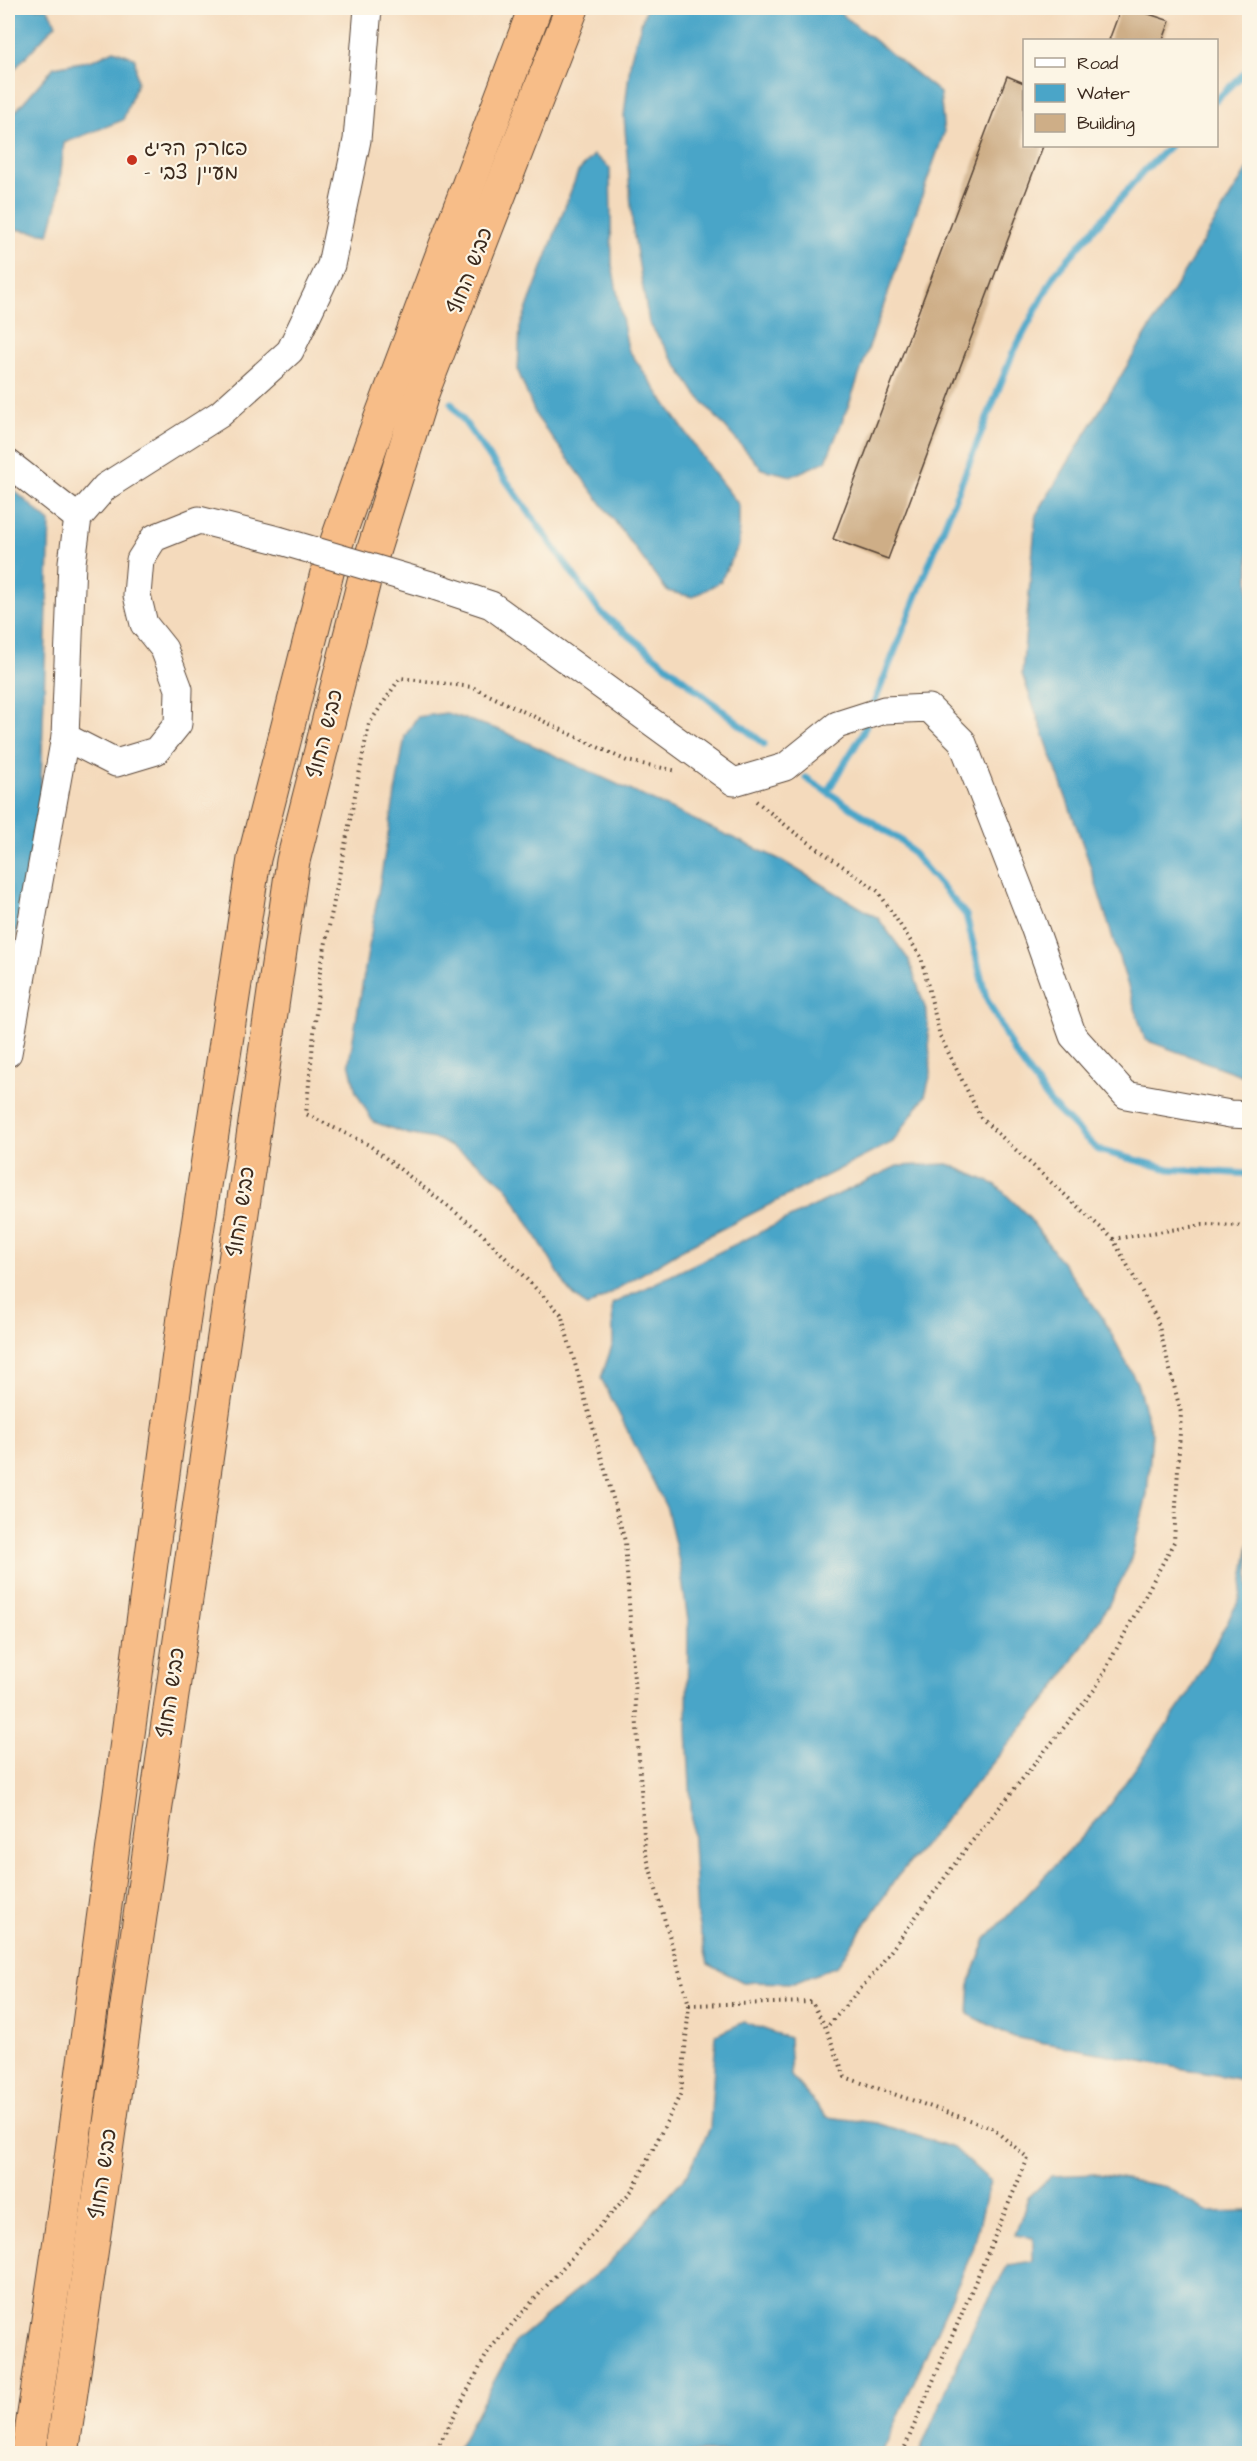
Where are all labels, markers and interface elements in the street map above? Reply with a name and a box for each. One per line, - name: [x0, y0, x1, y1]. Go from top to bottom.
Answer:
- legend: [1023, 39, 1218, 147]
- text: Road: [1077, 51, 1118, 76]
- text: Water: [1077, 81, 1130, 106]
- text: Building: [1077, 111, 1135, 137]
- place label: פארק הדיג - מעיין צבי: [144, 134, 248, 187]
- marker: פארק הדיג - מעיין צבי: [125, 153, 139, 167]
- street label: כביש החוף: [440, 223, 500, 319]
- street label: כביש החוף: [300, 686, 350, 782]
- street label: כביש החוף: [220, 1165, 262, 1259]
- street label: כביש החוף: [150, 1646, 192, 1740]
- street label: כביש החוף: [82, 2127, 124, 2221]

